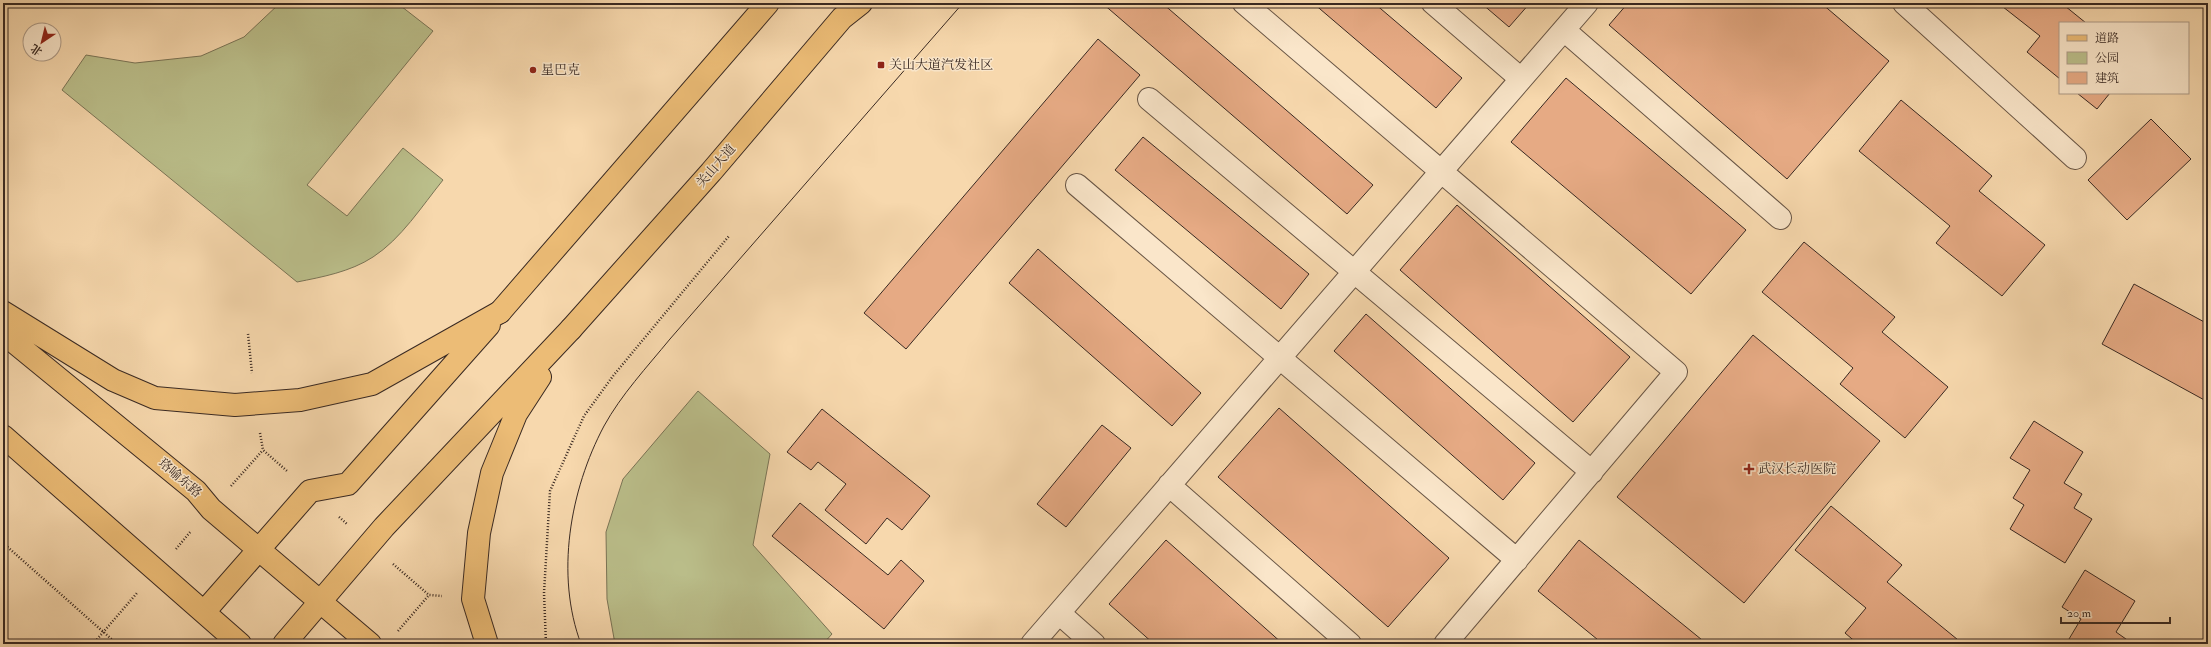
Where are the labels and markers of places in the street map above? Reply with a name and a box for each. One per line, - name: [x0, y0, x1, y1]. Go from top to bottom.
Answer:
- place label: 关山大道汽发社区: [889, 57, 993, 73]
- marker: 关山大道汽发社区: [876, 60, 886, 70]
- place label: 星巴克: [541, 62, 580, 78]
- marker: 星巴克: [528, 65, 538, 75]
- place label: 武汉长动医院: [1758, 461, 1836, 477]
- marker: 武汉长动医院: [1743, 463, 1755, 475]

